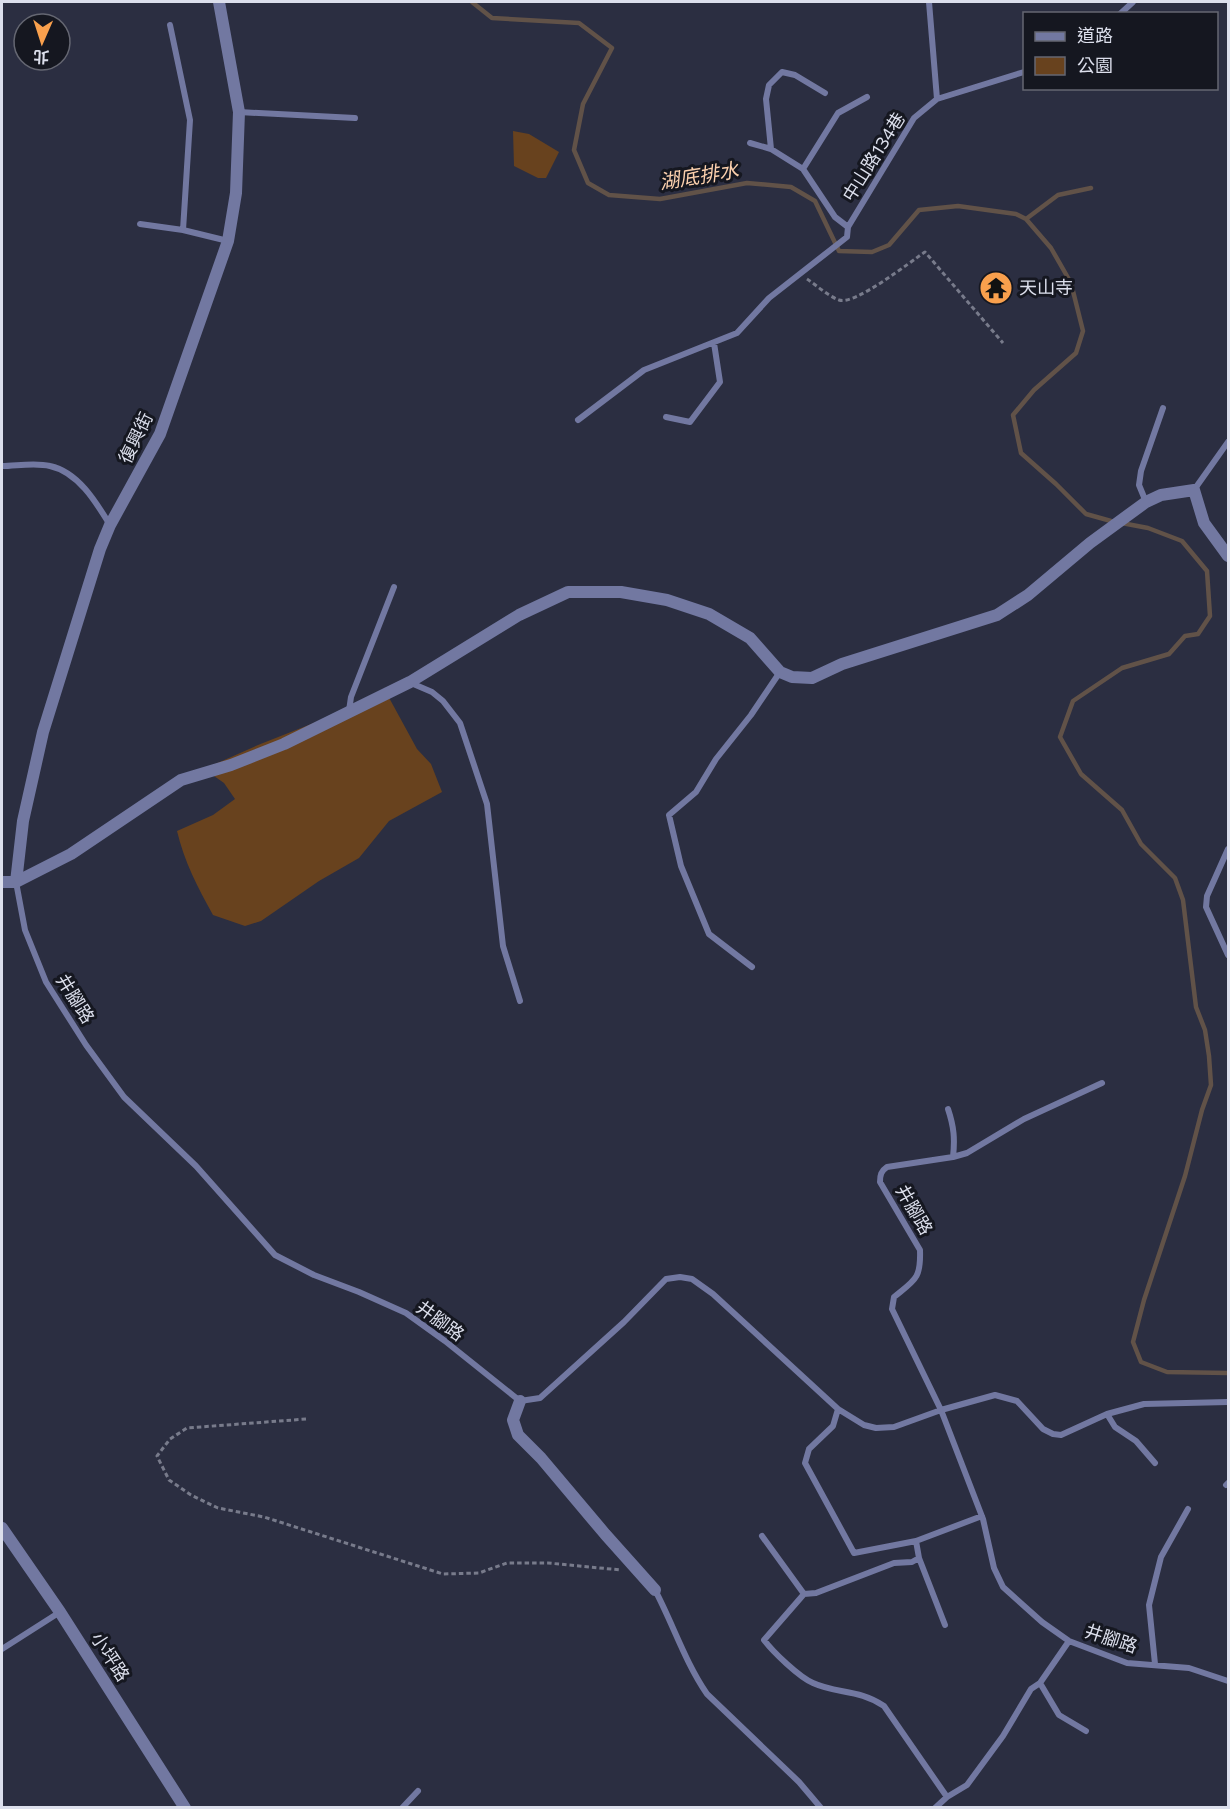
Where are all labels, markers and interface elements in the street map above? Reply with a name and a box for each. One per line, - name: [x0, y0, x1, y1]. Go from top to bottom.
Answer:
- north arrow: [12, 12, 72, 72]
- legend: [1023, 12, 1218, 90]
- text: 道路: [1077, 24, 1113, 46]
- text: 北: [33, 48, 50, 67]
- text: 公園: [1077, 54, 1113, 76]
- street label: 中山路134巷: [837, 108, 909, 205]
- water label: 湖底排水: [657, 157, 741, 193]
- temple icon: 天山寺: [978, 270, 1014, 306]
- place label: 天山寺: [1019, 276, 1073, 298]
- street label: 復興街: [113, 408, 157, 467]
- street label: 井腳路: [52, 970, 99, 1027]
- street label: 井腳路: [892, 1181, 938, 1238]
- street label: 井腳路: [412, 1295, 469, 1345]
- street label: 井腳路: [1082, 1619, 1140, 1657]
- street label: 小坪路: [87, 1628, 135, 1685]

